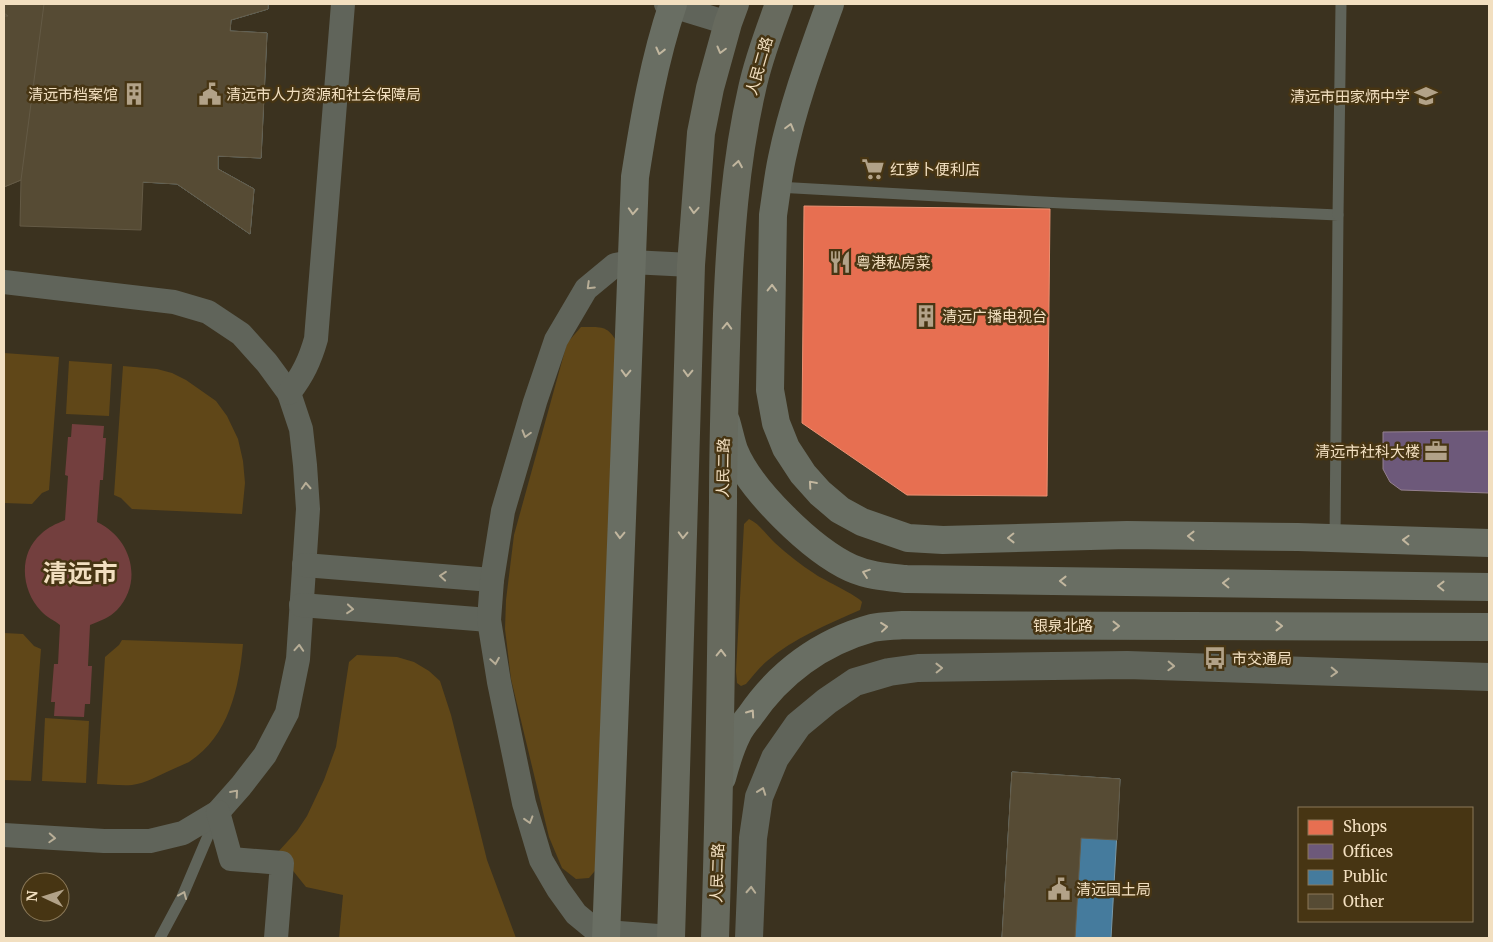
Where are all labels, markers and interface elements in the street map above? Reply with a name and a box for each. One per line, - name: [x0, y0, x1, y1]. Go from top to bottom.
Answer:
- street label: 人民二路: [742, 35, 776, 97]
- one-way arrow: [655, 46, 666, 55]
- one-way arrow: [716, 46, 726, 54]
- building icon: 清远市档案馆: [121, 81, 147, 107]
- public building icon: 清远市人力资源和社会保障局: [197, 81, 223, 107]
- school or university icon: 清远市田家炳中学: [1413, 83, 1439, 109]
- place label: 清远市档案馆: [28, 85, 118, 104]
- place label: 清远市人力资源和社会保障局: [226, 85, 421, 104]
- place label: 清远市田家炳中学: [1290, 87, 1410, 106]
- one-way arrow: [784, 124, 794, 132]
- supermarket icon: 红萝卜便利店: [860, 156, 886, 182]
- one-way arrow: [732, 160, 743, 168]
- place label: 红萝卜便利店: [890, 160, 980, 179]
- one-way arrow: [689, 206, 700, 214]
- one-way arrow: [628, 207, 639, 215]
- restaurant icon: 粤港私房菜: [827, 249, 853, 275]
- place label: 粤港私房菜: [856, 253, 931, 272]
- one-way arrow: [587, 280, 596, 289]
- one-way arrow: [766, 284, 777, 292]
- building icon: 清远广播电视台: [913, 303, 939, 329]
- place label: 清远广播电视台: [942, 307, 1047, 326]
- one-way arrow: [722, 322, 732, 330]
- one-way arrow: [621, 369, 632, 377]
- one-way arrow: [682, 369, 693, 377]
- one-way arrow: [521, 429, 532, 438]
- street label: 人民二路: [713, 438, 733, 498]
- office icon: 清远市社科大楼: [1423, 438, 1449, 464]
- place label: 清远市社科大楼: [1315, 442, 1420, 461]
- one-way arrow: [808, 480, 817, 489]
- one-way arrow: [301, 481, 312, 489]
- one-way arrow: [1186, 531, 1194, 541]
- one-way arrow: [615, 532, 626, 540]
- one-way arrow: [678, 532, 688, 539]
- one-way arrow: [1006, 533, 1014, 543]
- one-way arrow: [1401, 535, 1409, 546]
- district label: 清远市: [42, 557, 118, 589]
- one-way arrow: [863, 569, 871, 579]
- one-way arrow: [439, 571, 447, 582]
- one-way arrow: [1059, 576, 1066, 586]
- one-way arrow: [1221, 578, 1229, 589]
- one-way arrow: [1436, 581, 1444, 592]
- one-way arrow: [346, 603, 354, 614]
- street label: 银泉北路: [1033, 616, 1093, 635]
- one-way arrow: [1112, 621, 1120, 631]
- one-way arrow: [1275, 621, 1283, 631]
- one-way arrow: [880, 622, 888, 633]
- one-way arrow: [293, 644, 304, 652]
- bus stop icon: 市交通局: [1202, 645, 1228, 671]
- one-way arrow: [716, 649, 726, 657]
- place label: 市交通局: [1232, 649, 1292, 668]
- one-way arrow: [490, 657, 500, 666]
- one-way arrow: [1168, 661, 1176, 671]
- one-way arrow: [936, 663, 943, 673]
- one-way arrow: [1330, 666, 1338, 677]
- one-way arrow: [745, 709, 754, 719]
- one-way arrow: [756, 787, 766, 795]
- one-way arrow: [229, 790, 238, 799]
- legend: [1298, 807, 1473, 922]
- one-way arrow: [524, 816, 534, 824]
- text: Shops: [1343, 817, 1387, 836]
- one-way arrow: [49, 833, 57, 844]
- text: Offices: [1343, 842, 1393, 861]
- street label: 人民二路: [706, 843, 728, 903]
- text: Public: [1343, 867, 1388, 886]
- north arrow: [20, 872, 70, 922]
- public building icon: 清远国土局: [1046, 876, 1072, 902]
- place label: 清远国土局: [1076, 880, 1151, 899]
- one-way arrow: [746, 885, 757, 893]
- text: N: [23, 890, 41, 902]
- one-way arrow: [176, 891, 187, 900]
- text: Other: [1343, 892, 1385, 911]

